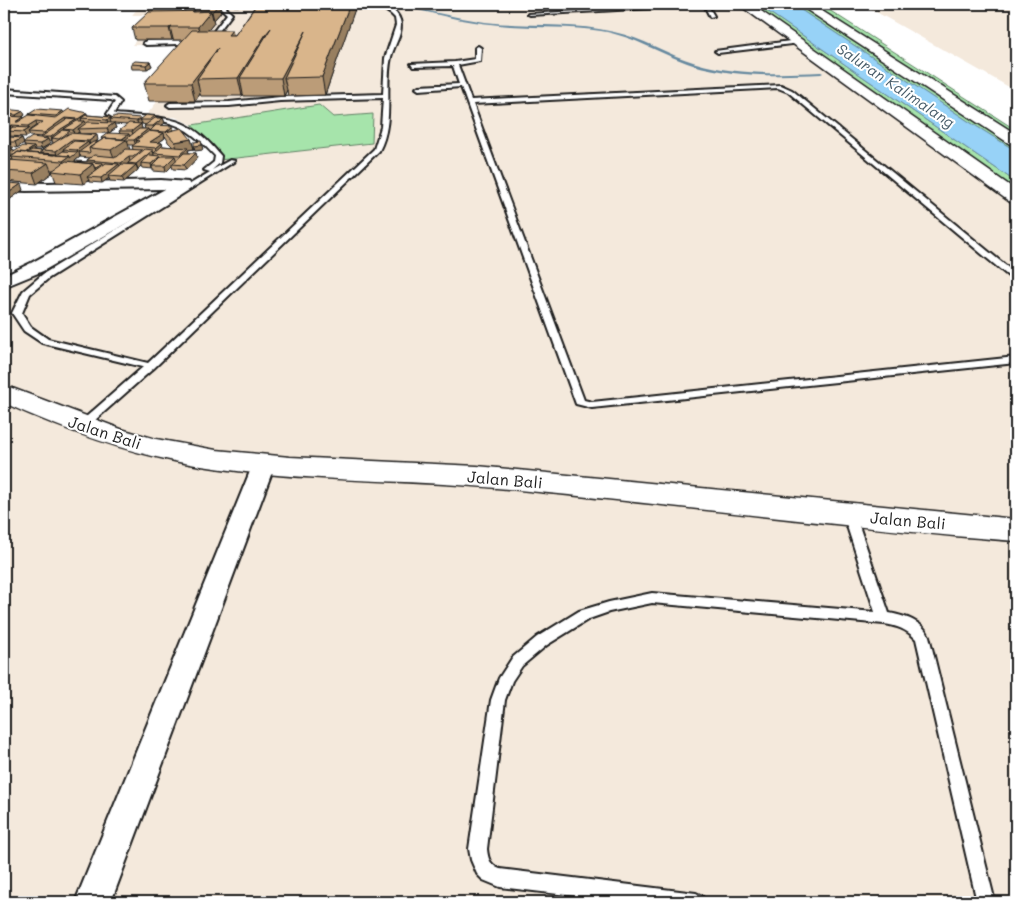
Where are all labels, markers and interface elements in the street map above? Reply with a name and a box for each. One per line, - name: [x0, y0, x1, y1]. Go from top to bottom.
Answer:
- water label: Saluran Kalimalang: [833, 38, 959, 132]
- street label: Jalan Bali: [66, 410, 144, 454]
- street label: Jalan Bali: [466, 465, 544, 493]
- street label: Jalan Bali: [869, 506, 947, 534]

